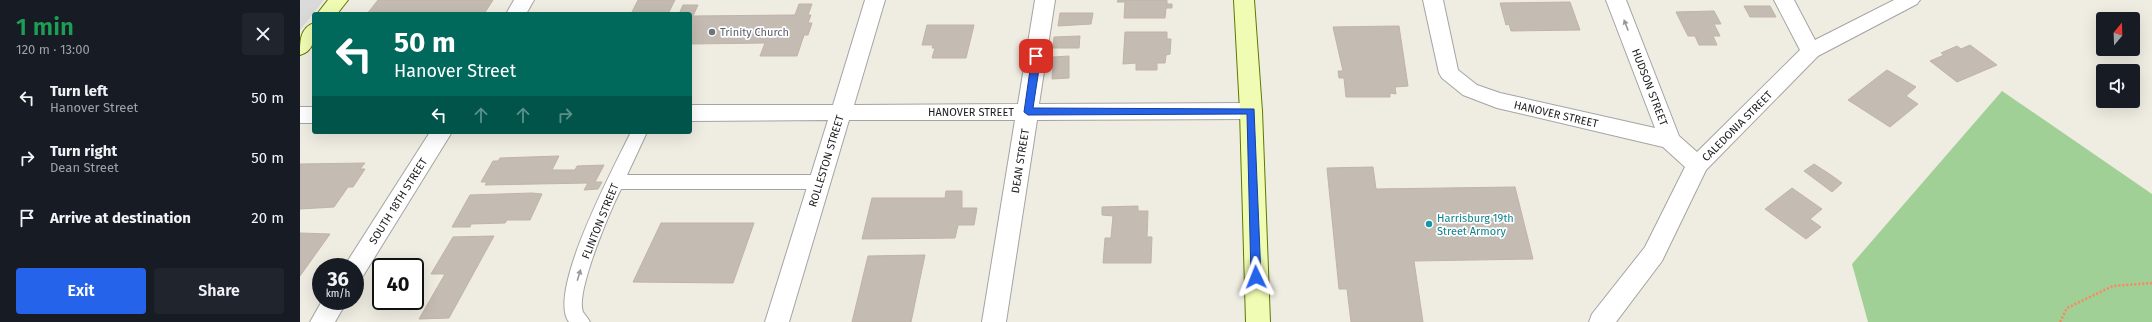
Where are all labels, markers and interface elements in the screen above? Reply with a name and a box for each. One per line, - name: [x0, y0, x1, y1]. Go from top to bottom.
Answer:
- north arrow: [2096, 12, 2140, 56]
- map controls: [2096, 12, 2140, 108]
- text: 1 min: [16, 13, 74, 41]
- button: close: [242, 13, 284, 55]
- one-way arrow: [1622, 19, 1628, 31]
- text: 50 m: [394, 26, 456, 59]
- place label: Trinity Church: [720, 26, 789, 39]
- marker: Trinity Church: [707, 27, 717, 37]
- icon: left: [328, 28, 380, 80]
- pin: [1019, 39, 1053, 73]
- text: 120 m · 13:00: [16, 42, 90, 57]
- icon: arrive: [1025, 45, 1047, 67]
- street label: HUDSON STREET: [1629, 47, 1670, 128]
- text: Hanover Street: [394, 60, 516, 82]
- button: sound: [2096, 64, 2140, 108]
- text: Turn left: [50, 82, 108, 100]
- icon: left: [16, 87, 38, 109]
- street label: CALEDONIA STREET: [1700, 88, 1775, 164]
- text: 50 m: [251, 89, 284, 107]
- street label: HANOVER STREET: [1513, 98, 1600, 131]
- text: Hanover Street: [50, 100, 138, 115]
- icon: left: [428, 104, 450, 126]
- icon: ahead: [470, 104, 492, 126]
- icon: ahead: [512, 104, 534, 126]
- icon: right: [554, 104, 576, 126]
- street label: HANOVER STREET: [928, 106, 1014, 119]
- street label: ROLLESTON STREET: [806, 113, 847, 209]
- street label: DEAN STREET: [1009, 128, 1032, 194]
- text: Turn right: [50, 142, 117, 160]
- icon: right: [16, 147, 38, 169]
- text: 50 m: [251, 149, 284, 167]
- street label: SOUTH 18TH STREET: [367, 155, 430, 247]
- text: Dean Street: [50, 160, 119, 175]
- street label: FLINTON STREET: [579, 181, 622, 261]
- icon: arrive: [16, 207, 38, 229]
- text: Arrive at destination: [50, 209, 191, 227]
- text: 20 m: [251, 209, 284, 227]
- place label: Harrisburg 19th Street Armory: [1437, 212, 1514, 238]
- marker: Harrisburg 19th Street Armory: [1424, 219, 1434, 229]
- position arrow: [1235, 256, 1277, 298]
- speed limit sign: 40: [372, 258, 424, 310]
- text: 36: [327, 267, 349, 291]
- button: Exit: [16, 268, 146, 314]
- button: Share: [154, 268, 284, 314]
- one-way arrow: [576, 269, 582, 281]
- text: km/h: [326, 288, 350, 300]

